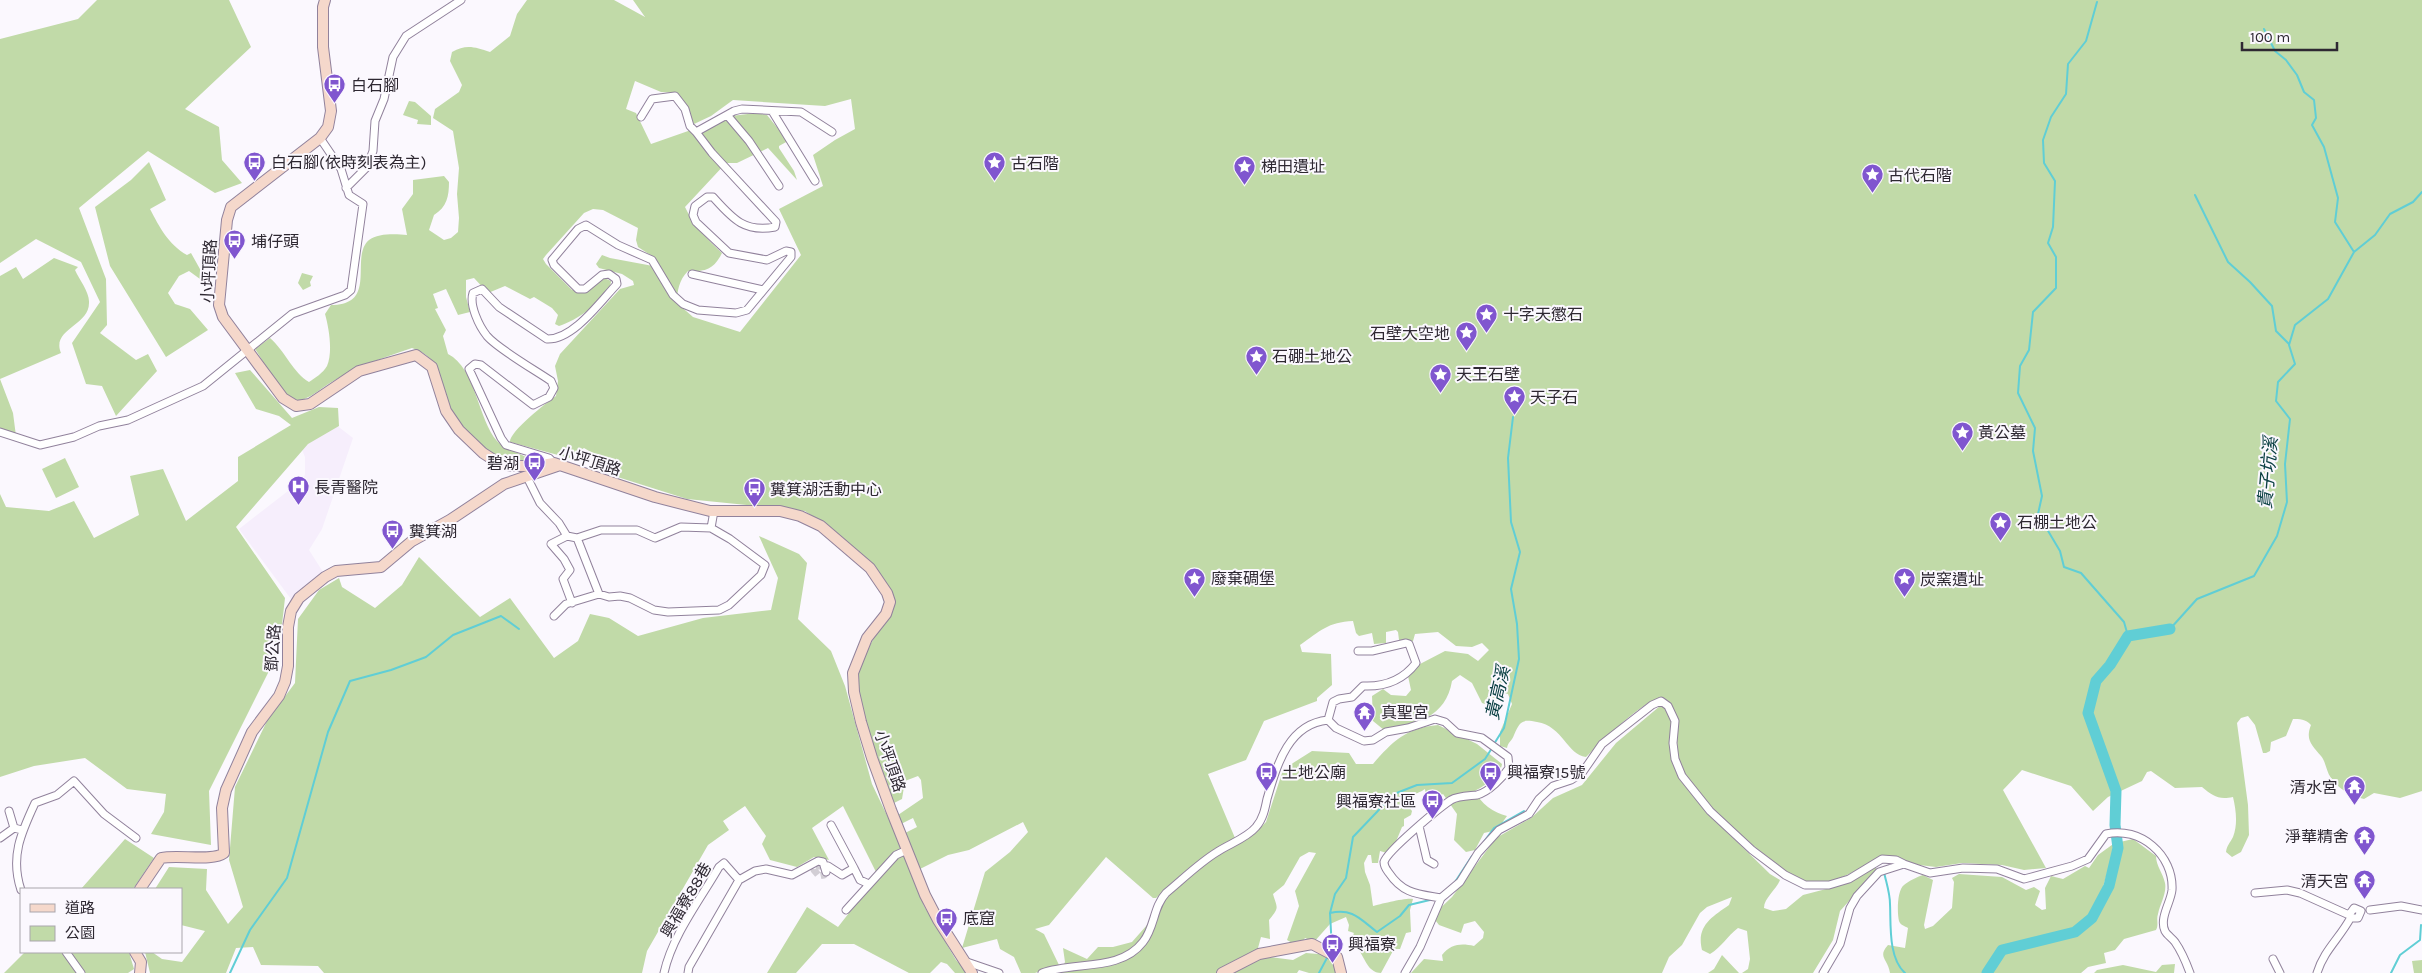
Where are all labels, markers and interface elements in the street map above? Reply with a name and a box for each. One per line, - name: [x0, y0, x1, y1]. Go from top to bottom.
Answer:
- scale bar: [2242, 20, 2337, 52]
- text: 100 m: [2250, 28, 2290, 46]
- bus stop icon: 白石腳: [323, 73, 347, 104]
- place label: 白石腳: [351, 76, 399, 95]
- bus stop icon: 白石腳(依時刻表為主): [243, 150, 267, 181]
- place icon: 古石階: [983, 151, 1007, 182]
- place label: 白石腳(依時刻表為主): [271, 153, 426, 172]
- place label: 古石階: [1011, 154, 1059, 173]
- place icon: 梯田遺址: [1233, 154, 1257, 185]
- place label: 梯田遺址: [1261, 157, 1325, 176]
- place icon: 古代石階: [1860, 163, 1884, 194]
- place label: 古代石階: [1888, 166, 1952, 185]
- bus stop icon: 埔仔頭: [223, 229, 247, 260]
- place label: 埔仔頭: [251, 232, 299, 251]
- street label: 小坪頂路: [198, 239, 220, 303]
- place icon: 十字天懲石: [1475, 302, 1499, 333]
- place label: 十字天懲石: [1503, 305, 1583, 324]
- place icon: 石壁大空地: [1454, 321, 1478, 352]
- place label: 石壁大空地: [1370, 324, 1450, 343]
- place icon: 石硼土地公: [1244, 344, 1268, 375]
- place label: 石硼土地公: [1272, 347, 1352, 366]
- place icon: 天王石壁: [1428, 362, 1452, 393]
- place label: 天王石壁: [1456, 365, 1520, 384]
- place icon: 天子石: [1502, 385, 1526, 416]
- place label: 天子石: [1530, 388, 1578, 407]
- place icon: 黃公墓: [1950, 420, 1974, 451]
- place label: 黃公墓: [1978, 423, 2026, 442]
- water label: 貴子坑溪: [2254, 433, 2282, 510]
- street label: 小坪頂路: [557, 443, 623, 479]
- bus stop icon: 碧湖: [523, 451, 547, 482]
- place label: 碧湖: [487, 454, 519, 473]
- hospital icon: 長青醫院: [286, 475, 310, 506]
- bus stop icon: 糞箕湖活動中心: [742, 477, 766, 508]
- place label: 長青醫院: [314, 478, 378, 497]
- place label: 糞箕湖活動中心: [770, 480, 882, 499]
- place icon: 石棚土地公: [1989, 510, 2013, 541]
- place label: 石棚土地公: [2017, 513, 2097, 532]
- bus stop icon: 糞箕湖: [381, 519, 405, 550]
- place label: 糞箕湖: [409, 522, 457, 541]
- place icon: 廢棄碉堡: [1183, 566, 1207, 597]
- place icon: 炭窯遺址: [1892, 567, 1916, 598]
- place label: 廢棄碉堡: [1211, 569, 1275, 588]
- place label: 炭窯遺址: [1920, 570, 1984, 589]
- street label: 鄧公路: [262, 623, 284, 673]
- water label: 黃高溪: [1481, 661, 1515, 722]
- temple icon: 真聖宮: [1353, 700, 1377, 731]
- place label: 真聖宮: [1381, 703, 1429, 722]
- street label: 小坪頂路: [871, 728, 909, 794]
- bus stop icon: 土地公廟: [1254, 760, 1278, 791]
- bus stop icon: 興福寮15號: [1479, 760, 1503, 791]
- place label: 土地公廟: [1282, 763, 1346, 782]
- place label: 興福寮15號: [1507, 763, 1585, 782]
- temple icon: 清水宮: [2342, 775, 2366, 806]
- place label: 清水宮: [2290, 778, 2338, 797]
- bus stop icon: 興福寮社區: [1420, 789, 1444, 820]
- place label: 興福寮社區: [1336, 792, 1416, 811]
- temple icon: 淨華精舍: [2353, 824, 2377, 855]
- place label: 淨華精舍: [2285, 827, 2349, 846]
- street label: 興福寮88巷: [657, 859, 715, 941]
- temple icon: 清天宮: [2353, 869, 2377, 900]
- place label: 清天宮: [2301, 872, 2349, 891]
- legend: [20, 888, 182, 953]
- text: 道路: [65, 899, 95, 917]
- bus stop icon: 底窟: [935, 906, 959, 937]
- place label: 底窟: [963, 909, 995, 928]
- text: 公園: [65, 924, 95, 942]
- bus stop icon: 興福寮: [1320, 932, 1344, 963]
- place label: 興福寮: [1348, 935, 1396, 954]

